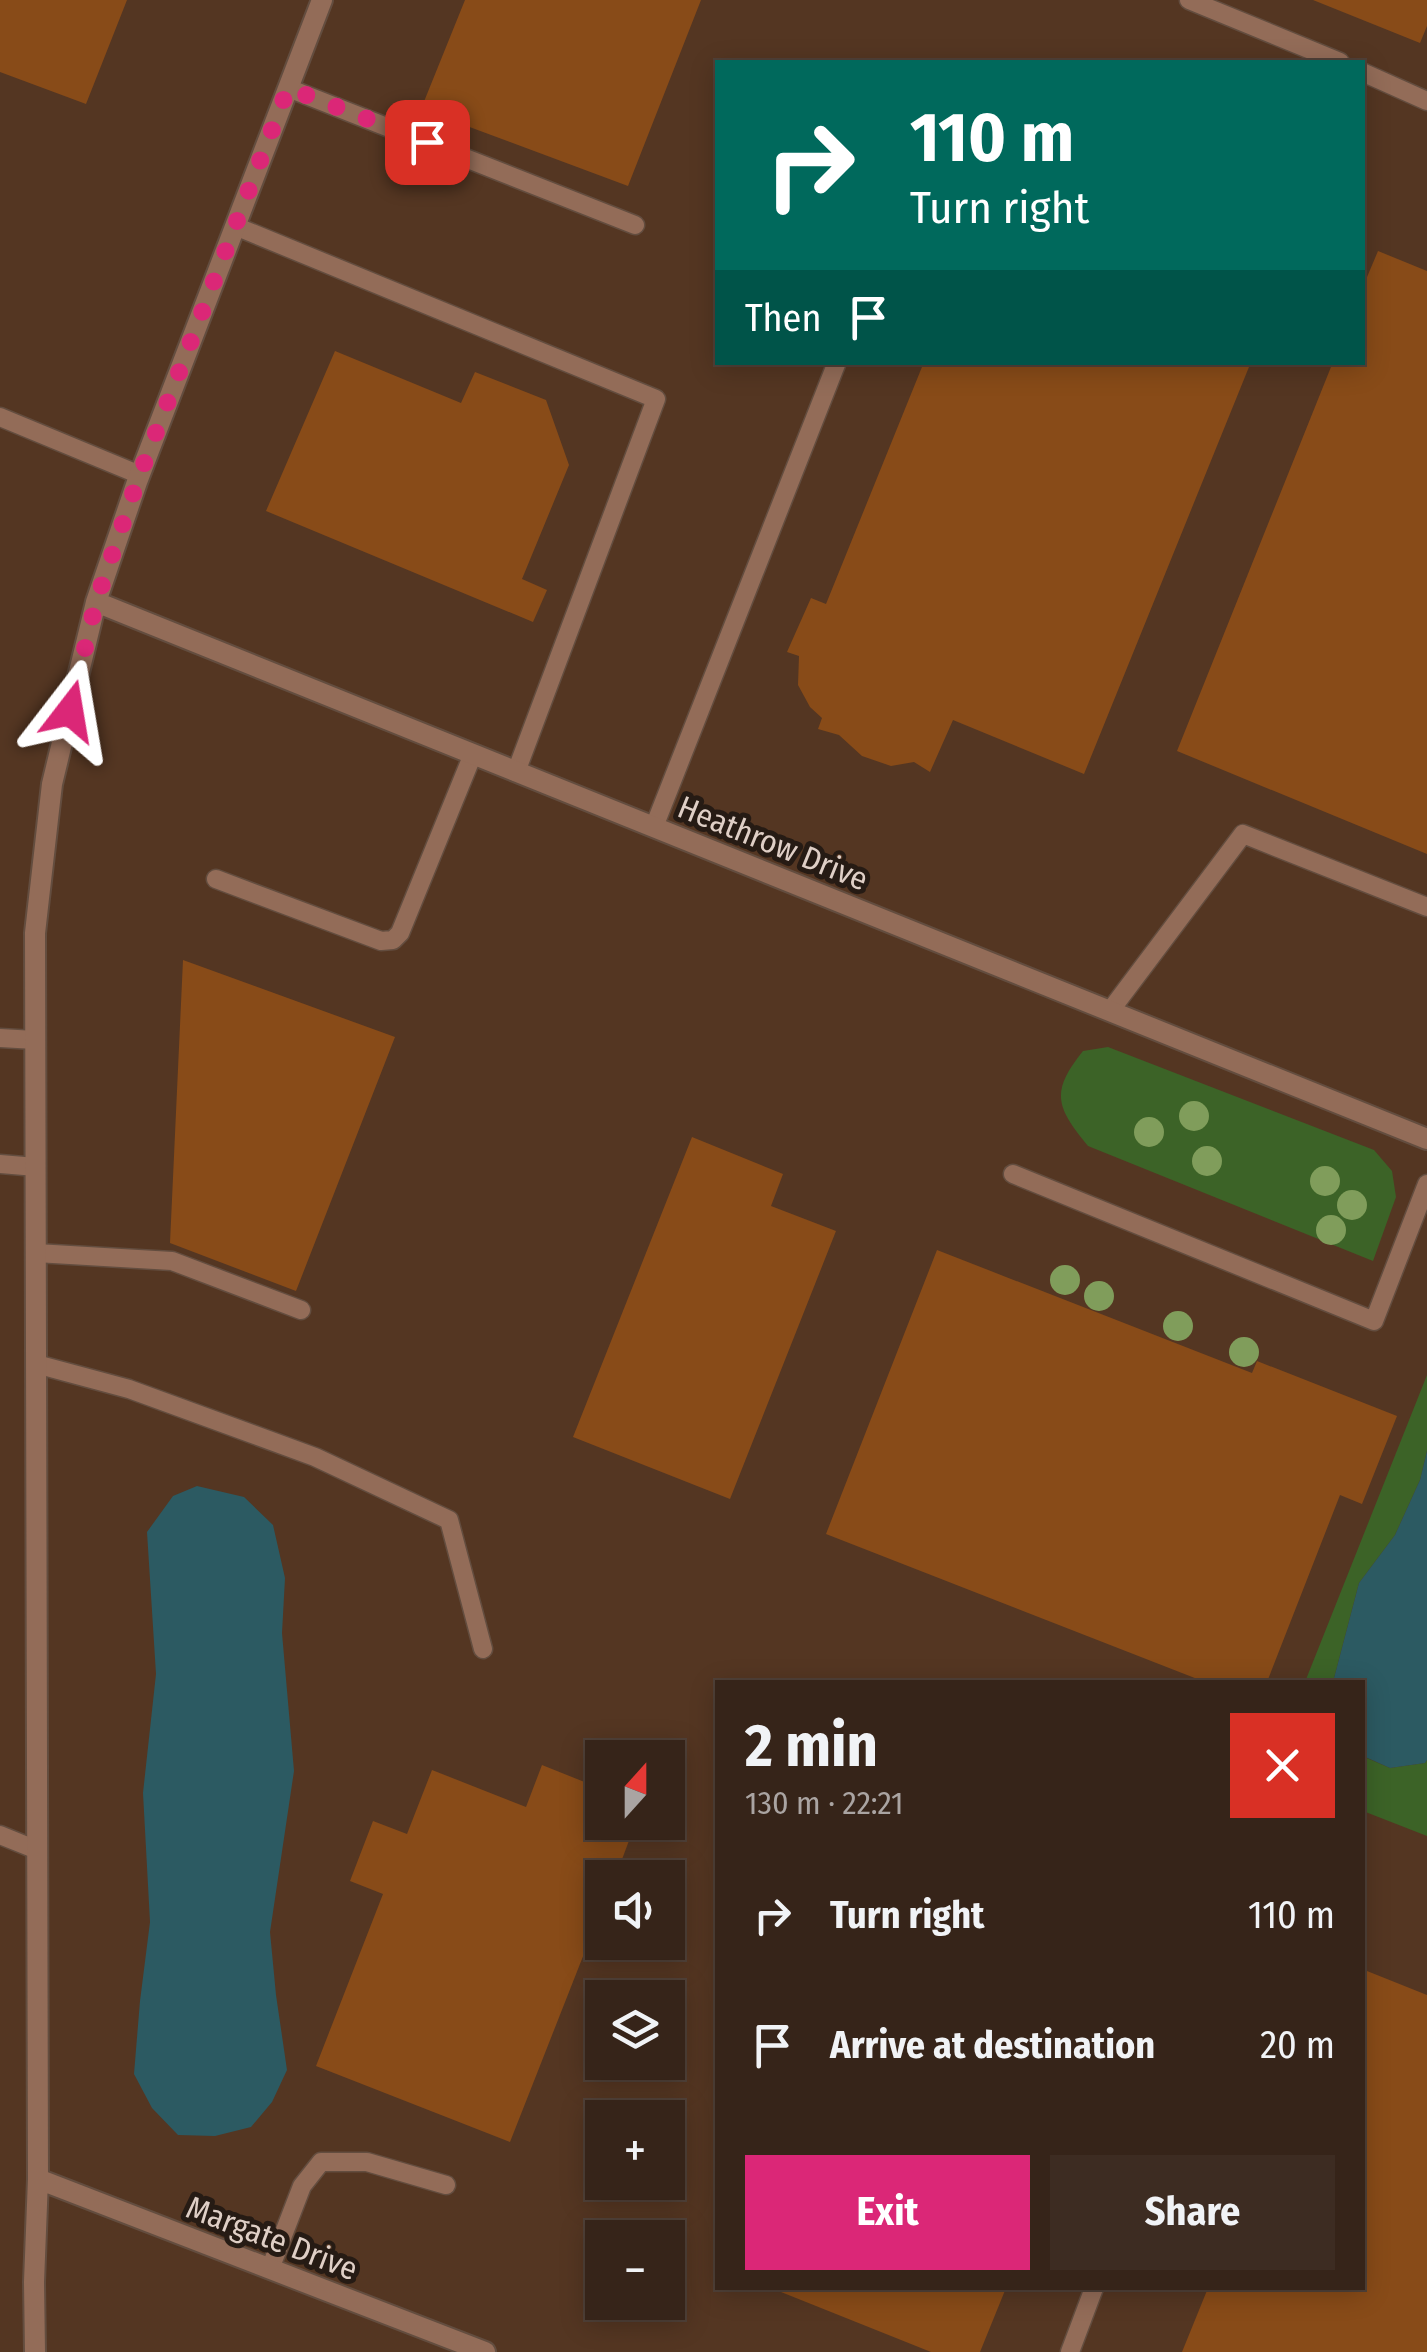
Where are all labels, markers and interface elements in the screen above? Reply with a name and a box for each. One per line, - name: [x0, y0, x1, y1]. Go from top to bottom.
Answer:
- text: 110 m: [910, 96, 1074, 180]
- pin: [385, 100, 470, 185]
- icon: right: [745, 100, 875, 230]
- icon: arrive: [400, 115, 455, 170]
- text: Turn right: [910, 181, 1089, 235]
- icon: arrive: [841, 290, 896, 345]
- text: Then: [745, 295, 821, 341]
- position arrow: [18, 659, 122, 763]
- street label: Heathrow Drive: [673, 788, 873, 898]
- text: 2 min: [745, 1710, 878, 1782]
- button: close: [1230, 1713, 1335, 1818]
- north arrow: [585, 1740, 685, 1840]
- map controls: [585, 1740, 685, 2320]
- text: 130 m · 22:21: [745, 1784, 903, 1822]
- button: sound: [585, 1860, 685, 1960]
- icon: right: [745, 1888, 800, 1943]
- text: Turn right: [830, 1892, 984, 1938]
- text: 110 m: [1248, 1892, 1335, 1938]
- button: layers: [585, 1980, 685, 2080]
- icon: arrive: [745, 2018, 800, 2073]
- text: Arrive at destination: [830, 2022, 1155, 2068]
- text: 20 m: [1260, 2022, 1335, 2068]
- button: +: [585, 2100, 685, 2200]
- button: Exit: [745, 2155, 1030, 2270]
- button: Share: [1050, 2155, 1335, 2270]
- street label: Margate Drive: [181, 2188, 363, 2288]
- button: −: [585, 2220, 685, 2320]

